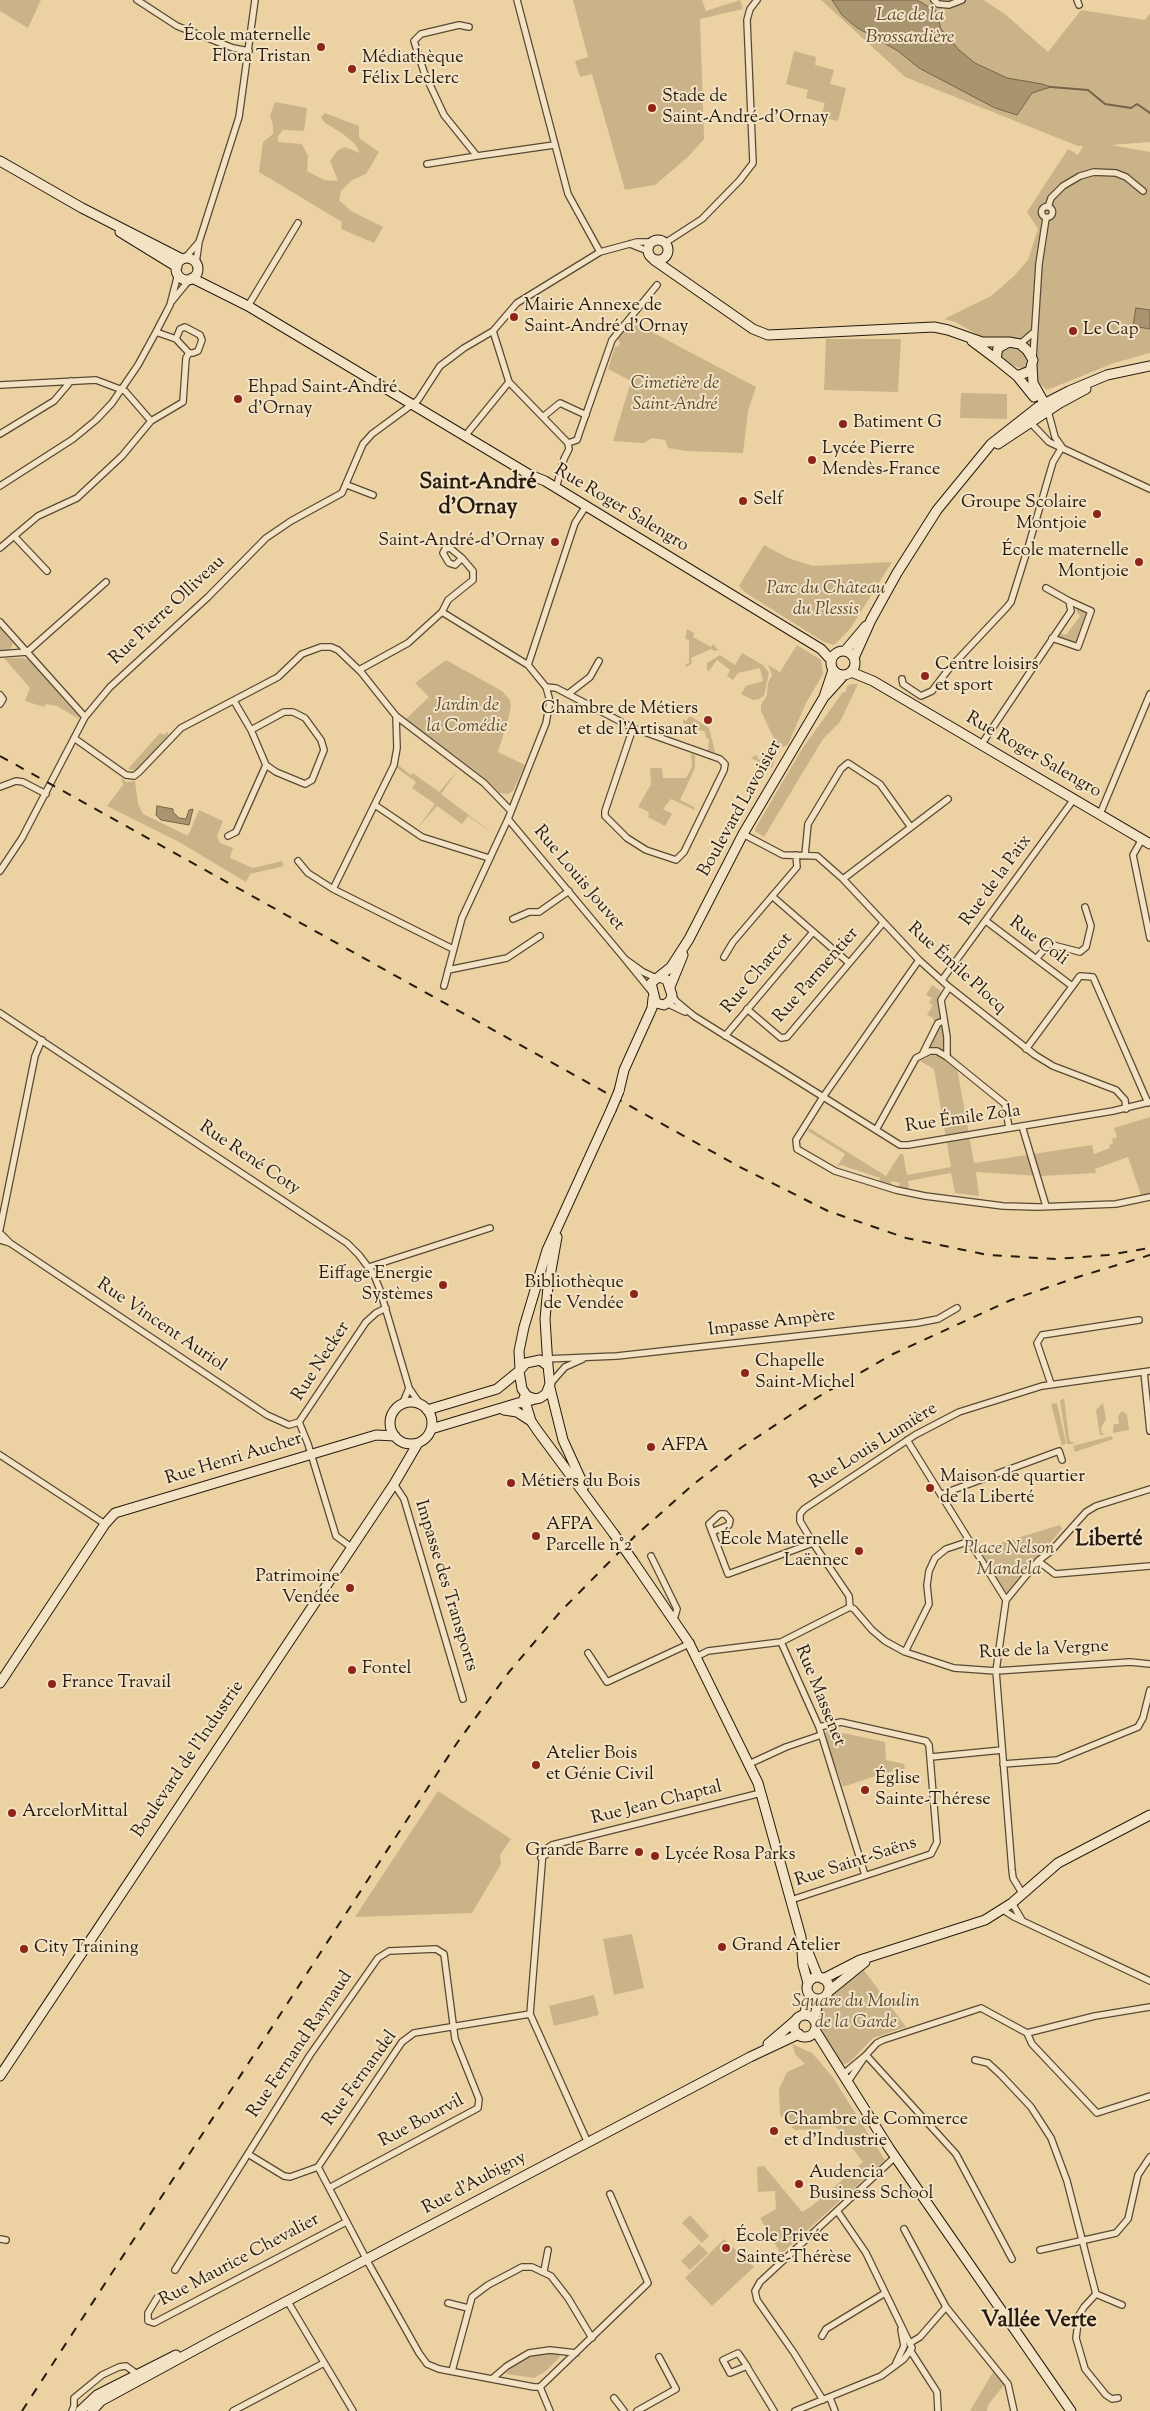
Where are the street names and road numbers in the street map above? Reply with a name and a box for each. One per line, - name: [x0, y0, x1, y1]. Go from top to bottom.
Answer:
- street label: Rue Roger Salengro: [550, 460, 692, 558]
- street label: Rue Pierre Olliveau: [106, 552, 230, 670]
- street label: Rue Roger Salengro: [961, 708, 1105, 804]
- street label: Boulevard Lavoisier: [695, 737, 787, 881]
- street label: Rue Louis Jouvet: [528, 822, 628, 936]
- street label: Rue de la Paix: [957, 831, 1037, 931]
- street label: Rue Coli: [1004, 913, 1072, 971]
- street label: Rue Émile Plocq: [902, 919, 1010, 1019]
- street label: Rue Parmentier: [770, 924, 864, 1028]
- street label: Rue Charcot: [718, 929, 798, 1019]
- street label: Rue Émile Zola: [904, 1101, 1022, 1139]
- street label: Rue René Coty: [194, 1117, 304, 1201]
- street label: Rue Vincent Auriol: [92, 1275, 230, 1377]
- street label: Impasse Ampère: [707, 1305, 837, 1343]
- street label: Rue Necker: [288, 1318, 356, 1406]
- street label: Rue Louis Lumière: [806, 1399, 942, 1495]
- street label: Rue Henri Aucher: [163, 1429, 305, 1491]
- street label: Impasse des Transports: [409, 1498, 481, 1674]
- street label: Rue de la Vergne: [979, 1637, 1109, 1665]
- street label: Rue Massenet: [789, 1642, 849, 1750]
- street label: Boulevard de l'Industrie: [128, 1677, 250, 1843]
- street label: Rue Jean Chaptal: [589, 1777, 725, 1831]
- street label: Rue Saint-Saëns: [792, 1833, 920, 1893]
- street label: Rue Fernand Raynaud: [244, 1968, 358, 2122]
- street label: Rue Fernandel: [319, 2027, 403, 2131]
- street label: Rue Bourvil: [376, 2091, 468, 2153]
- street label: Rue d'Aubigny: [419, 2148, 531, 2220]
- street label: Rue Maurice Chevalier: [156, 2210, 324, 2312]

